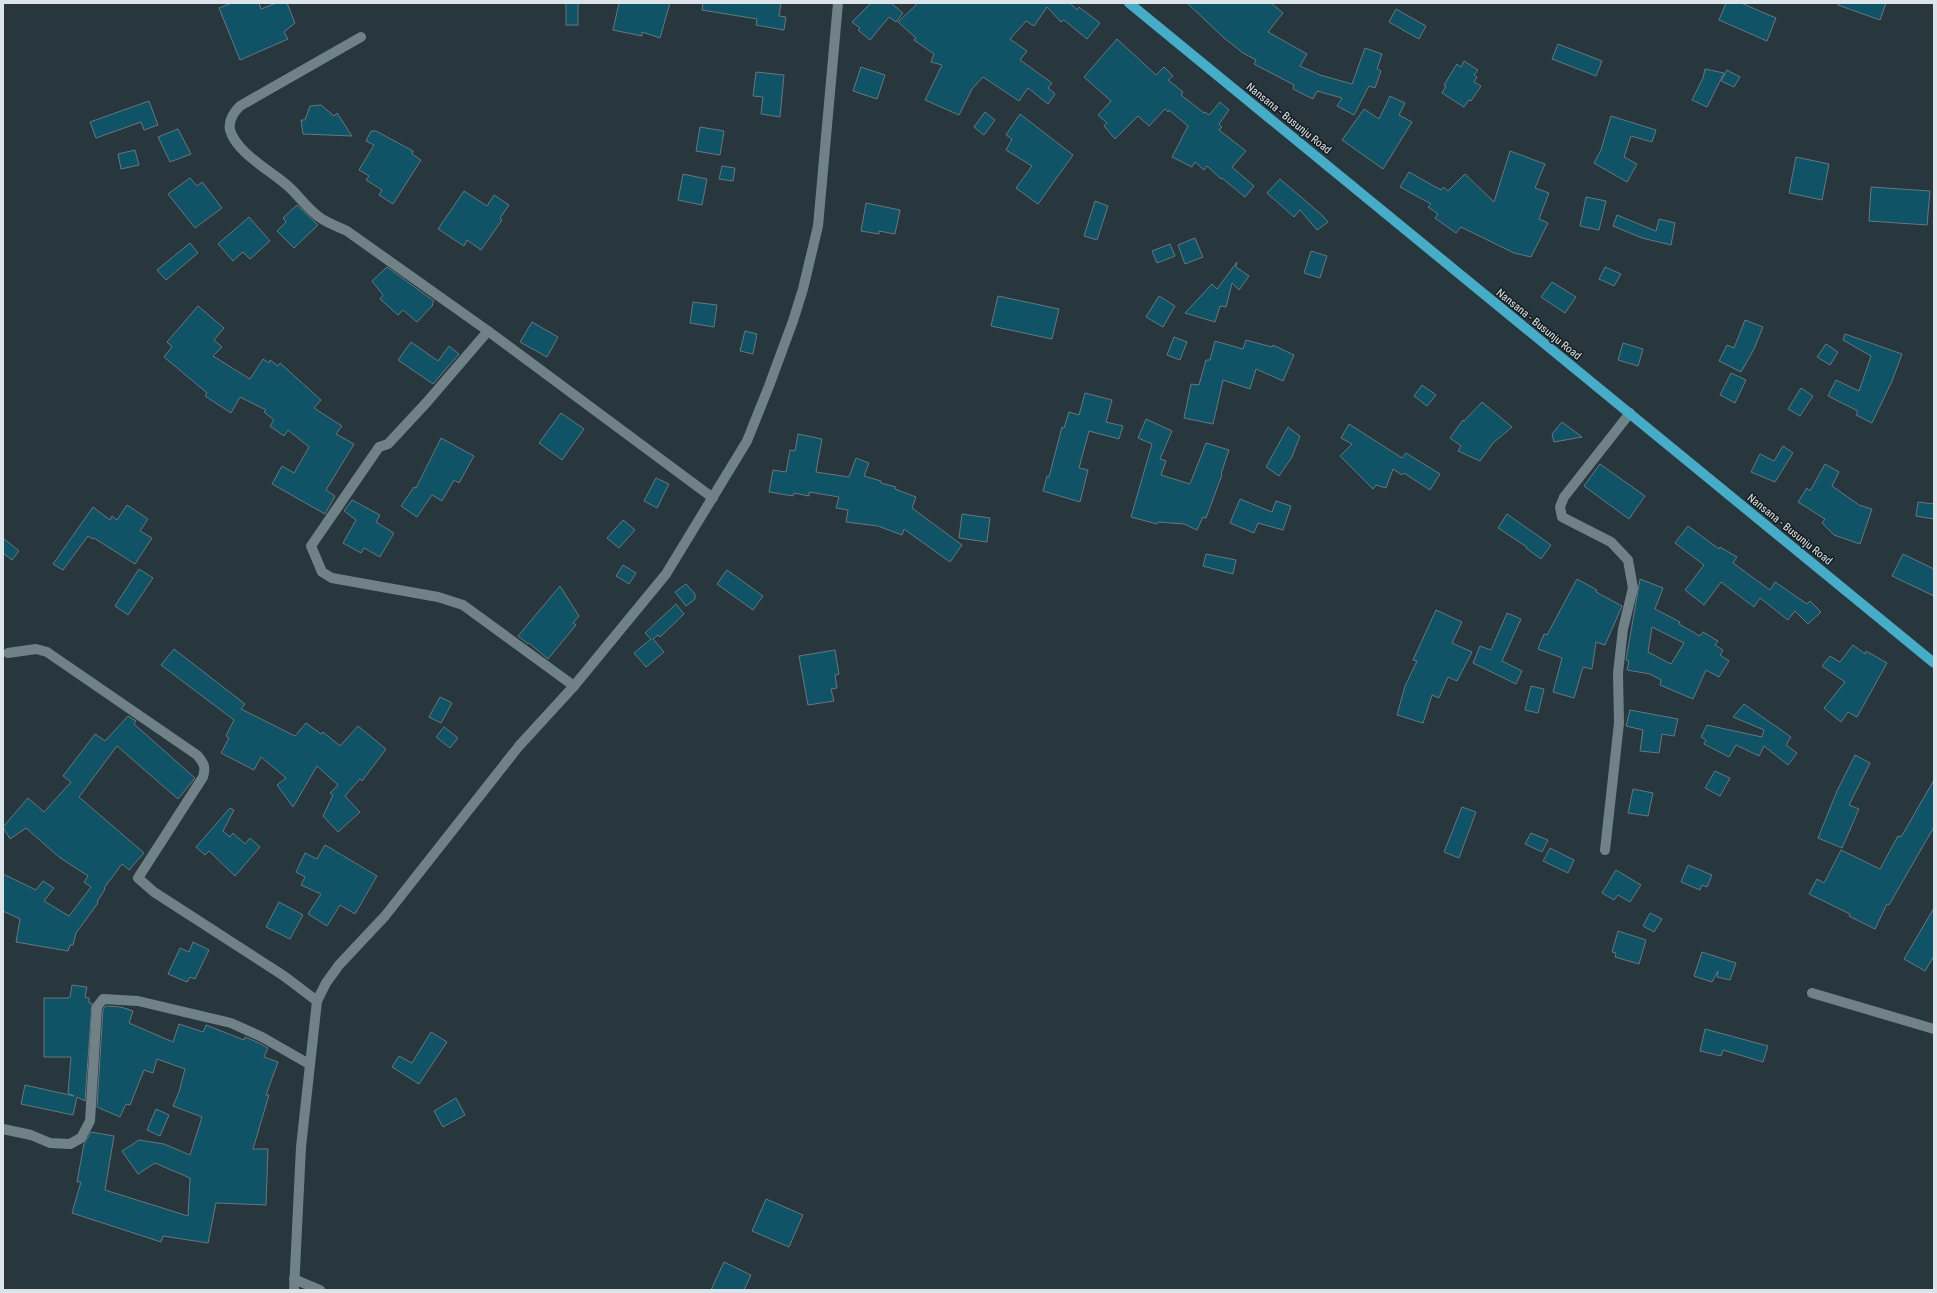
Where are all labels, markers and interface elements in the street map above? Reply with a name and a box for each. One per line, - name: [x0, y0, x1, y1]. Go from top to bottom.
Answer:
- street label: Nansana - Busunju Road: [1244, 80, 1334, 157]
- street label: Nansana - Busunju Road: [1494, 286, 1584, 363]
- street label: Nansana - Busunju Road: [1745, 491, 1835, 568]

